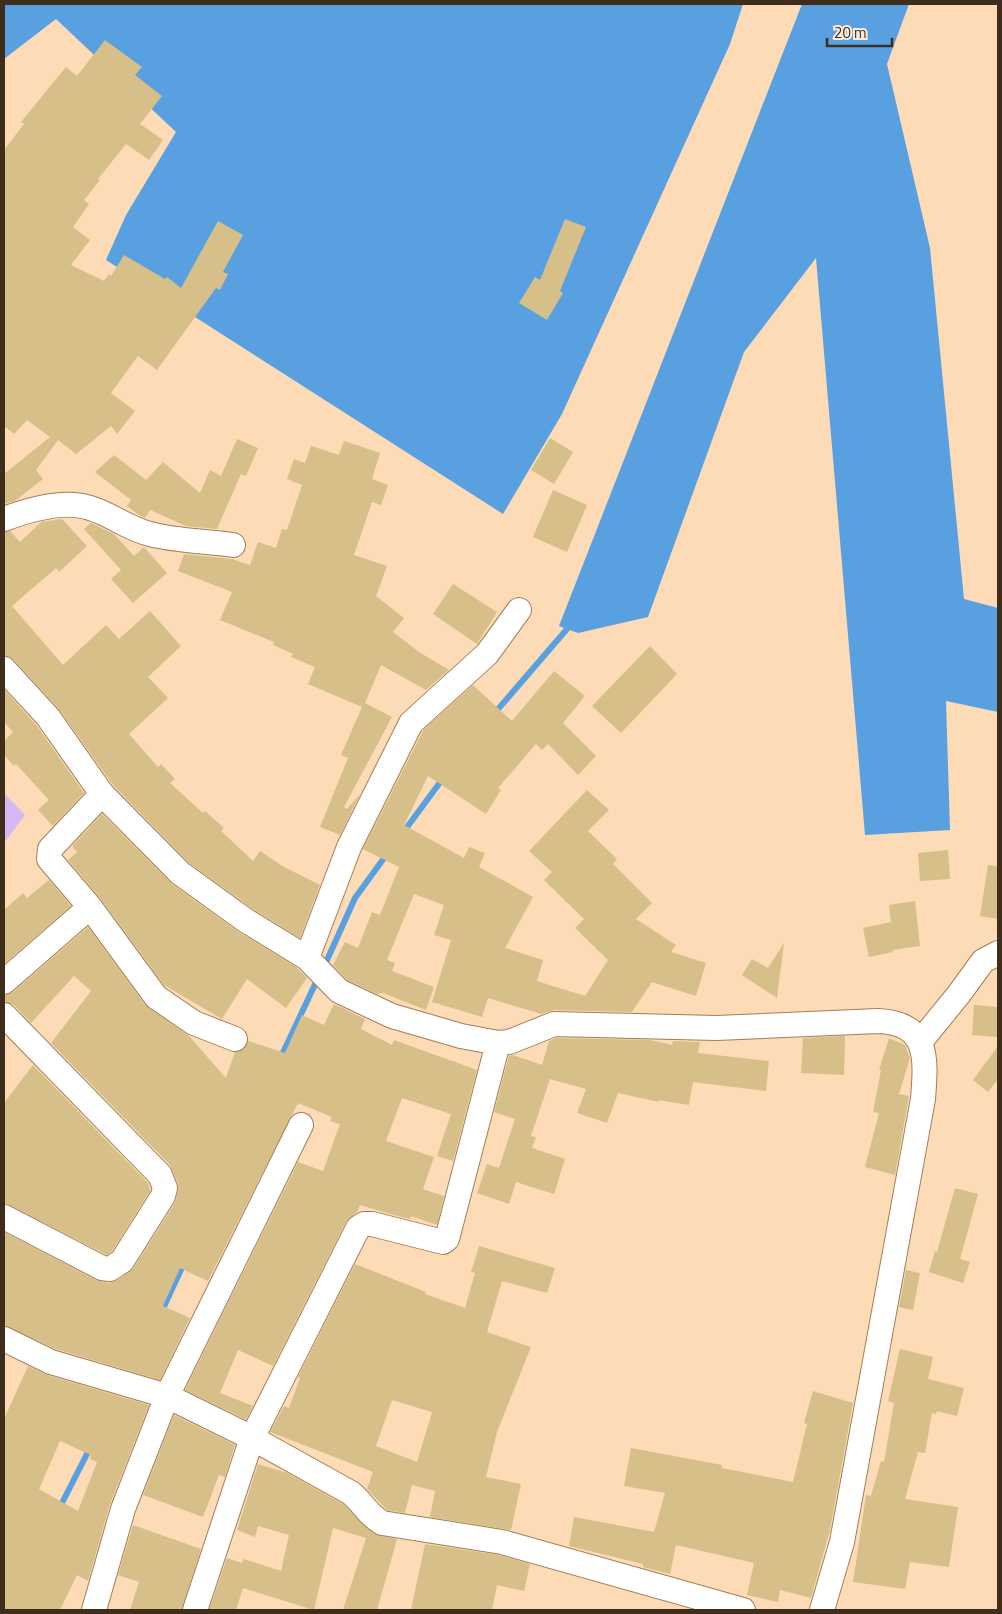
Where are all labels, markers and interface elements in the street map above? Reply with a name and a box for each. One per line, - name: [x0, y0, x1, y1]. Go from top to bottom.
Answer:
- scale bar: [827, 15, 892, 47]
- text: 20 m: [834, 21, 867, 44]

